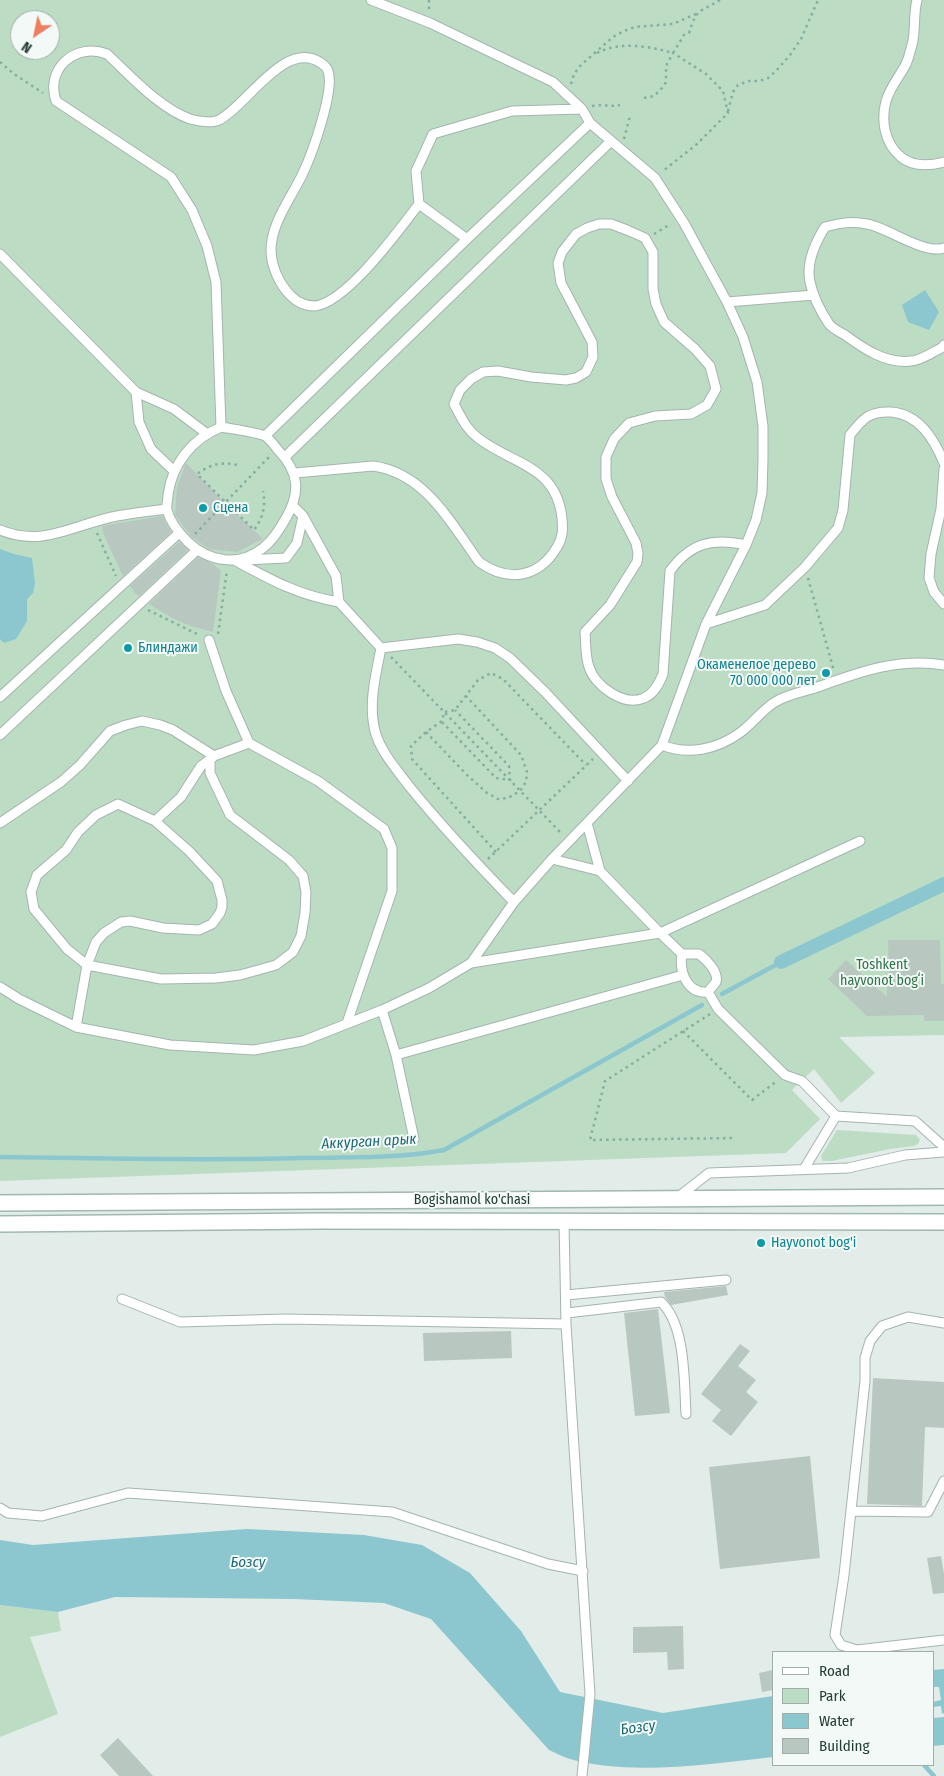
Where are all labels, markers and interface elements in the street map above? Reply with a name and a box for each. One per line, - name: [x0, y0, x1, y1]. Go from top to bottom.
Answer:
- north arrow: [10, 10, 60, 60]
- text: N: [19, 38, 35, 56]
- place label: Сцена: [213, 500, 248, 516]
- marker: Сцена: [197, 502, 209, 514]
- place label: Блиндажи: [138, 640, 198, 656]
- marker: Блиндажи: [122, 642, 134, 654]
- place label: Окаменелое дерево 70 000 000 лет: [697, 657, 816, 690]
- marker: Окаменелое дерево 70 000 000 лет: [820, 667, 832, 679]
- park label: Toshkent hayvonot bogʻi: [840, 957, 924, 990]
- water label: Аккурган арык: [321, 1131, 417, 1153]
- street label: Bogishamol ko'chasi: [414, 1192, 530, 1208]
- place label: Hayvonot bog'i: [771, 1235, 856, 1251]
- marker: Hayvonot bog'i: [755, 1237, 767, 1249]
- water label: Бозсу: [231, 1554, 265, 1572]
- legend: [772, 1651, 934, 1766]
- text: Road: [819, 1662, 850, 1680]
- text: Park: [819, 1687, 846, 1705]
- text: Water: [819, 1712, 854, 1730]
- water label: Бозсу: [619, 1717, 657, 1739]
- text: Building: [819, 1737, 870, 1755]

